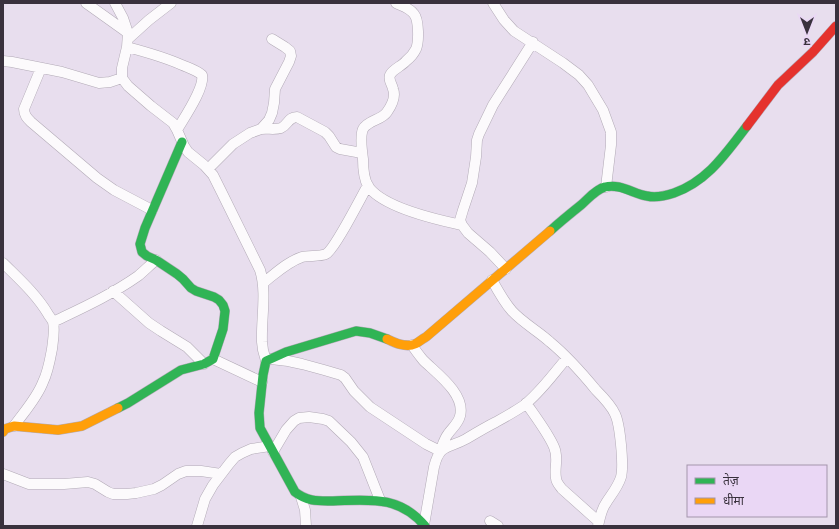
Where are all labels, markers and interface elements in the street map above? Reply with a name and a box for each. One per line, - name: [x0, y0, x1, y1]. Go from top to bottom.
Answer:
- north arrow: [787, 12, 827, 52]
- text: उ: [803, 35, 810, 50]
- legend: [687, 465, 827, 517]
- text: तेज़: [723, 472, 740, 489]
- text: धीमा: [723, 492, 745, 509]

